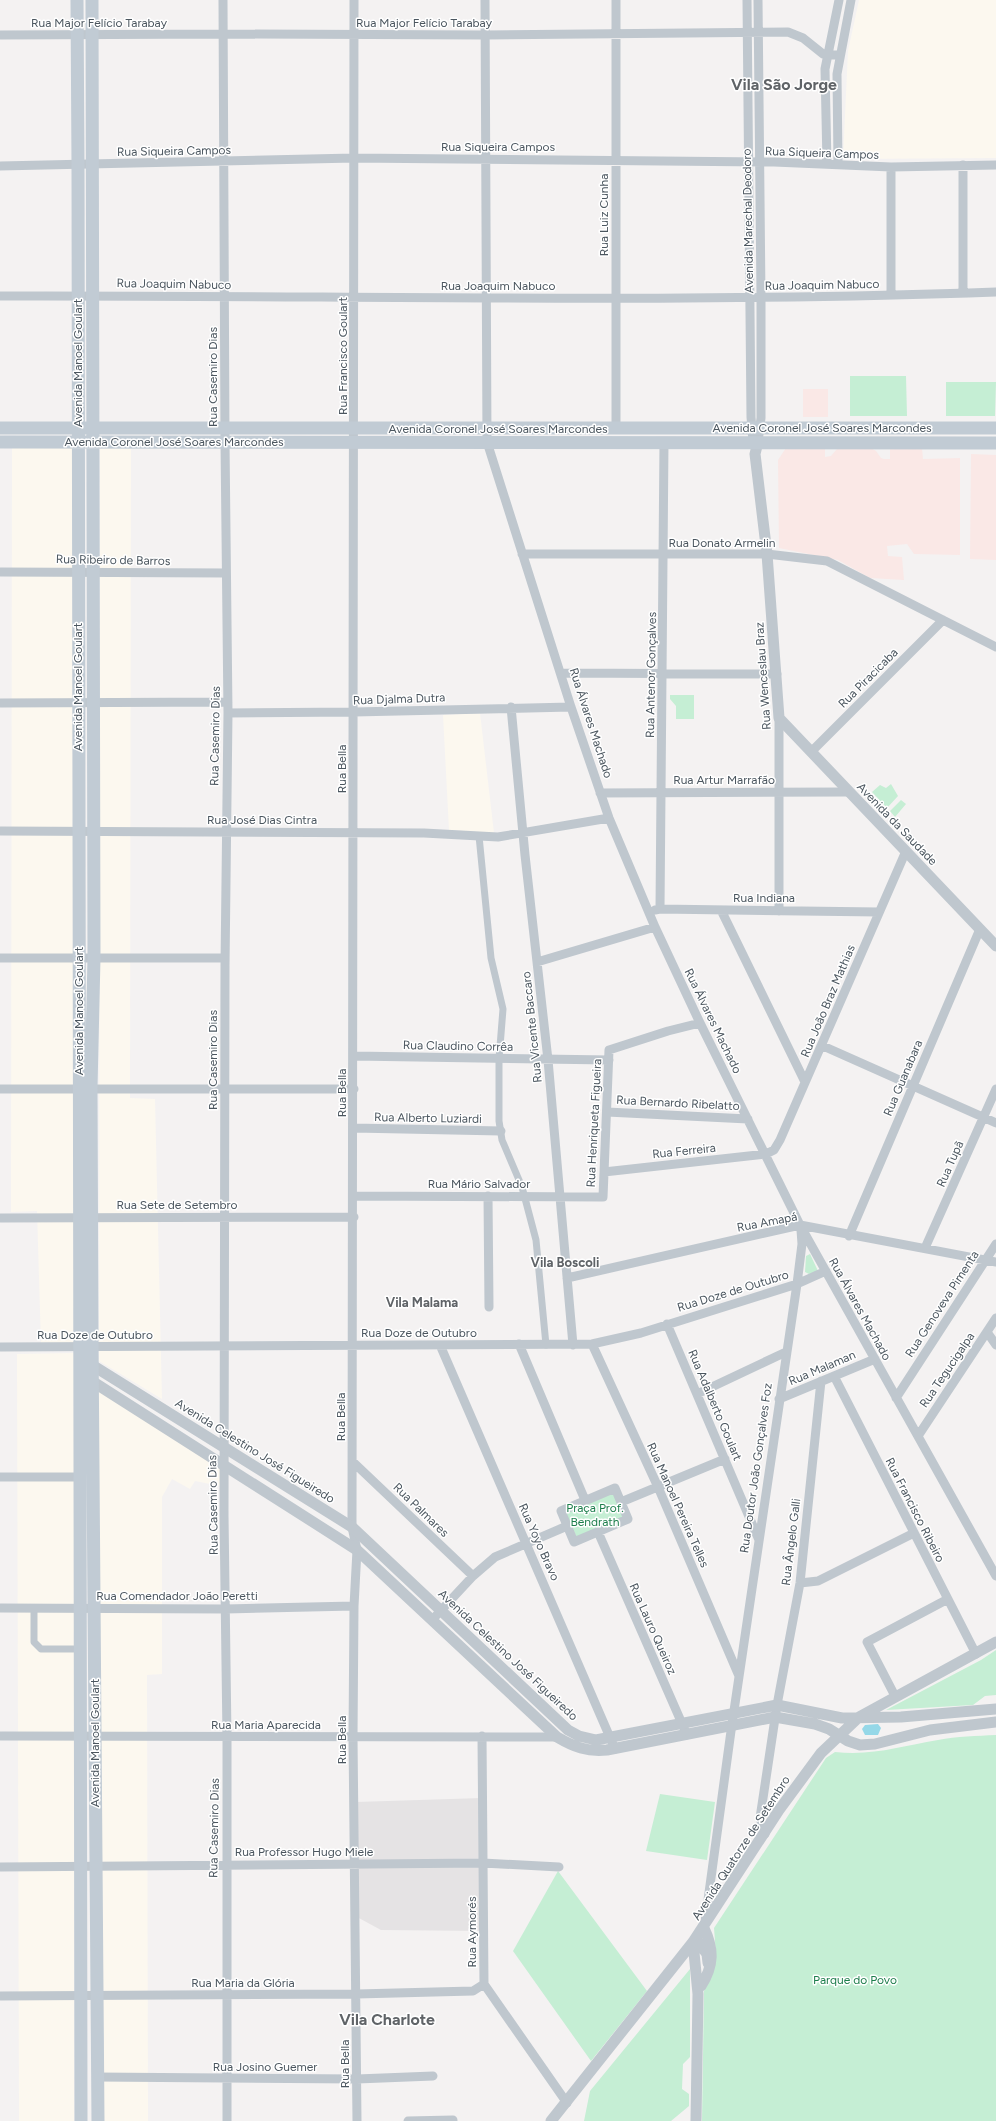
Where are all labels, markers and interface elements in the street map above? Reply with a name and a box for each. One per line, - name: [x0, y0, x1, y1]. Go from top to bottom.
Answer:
- street label: Rua Major Felício Tarabay: [31, 16, 168, 30]
- street label: Rua Major Felício Tarabay: [356, 16, 493, 30]
- district label: Vila São Jorge: [731, 75, 837, 94]
- street label: Rua Siqueira Campos: [441, 140, 555, 154]
- street label: Rua Siqueira Campos: [117, 143, 232, 159]
- street label: Rua Siqueira Campos: [765, 144, 880, 162]
- street label: Avenida Marechal Deodoro: [740, 148, 756, 294]
- street label: Rua Luiz Cunha: [597, 174, 611, 256]
- street label: Rua Joaquim Nabuco: [117, 276, 232, 292]
- street label: Rua Joaquim Nabuco: [765, 277, 880, 293]
- street label: Rua Joaquim Nabuco: [441, 279, 555, 293]
- street label: Rua Francisco Goulart: [336, 297, 350, 415]
- street label: Avenida Manoel Goulart: [71, 298, 85, 427]
- street label: Rua Casemiro Dias: [206, 327, 220, 427]
- street label: Avenida Coronel José Soares Marcondes: [712, 421, 932, 435]
- street label: Avenida Coronel José Soares Marcondes: [388, 422, 608, 436]
- street label: Avenida Coronel José Soares Marcondes: [64, 435, 284, 449]
- street label: Rua Donato Armelin: [669, 536, 776, 550]
- street label: Rua Ribeiro de Barros: [56, 552, 171, 568]
- street label: Rua Antenor Gonçalves: [643, 611, 659, 738]
- street label: Avenida Manoel Goulart: [71, 622, 85, 751]
- street label: Rua Wenceslau Braz: [752, 622, 774, 730]
- street label: Rua Piracicaba: [835, 645, 901, 711]
- street label: Rua Álvares Machado: [567, 666, 615, 780]
- street label: Rua Casemiro Dias: [207, 686, 223, 786]
- street label: Rua Djalma Dutra: [353, 690, 445, 708]
- street label: Rua Bella: [335, 745, 349, 793]
- street label: Rua Artur Marrafão: [673, 773, 775, 787]
- street label: Avenida da Saudade: [854, 780, 940, 868]
- street label: Rua José Dias Cintra: [207, 813, 317, 827]
- street label: Rua Indiana: [733, 891, 795, 905]
- street label: Rua João Braz Mathias: [798, 942, 858, 1059]
- street label: Avenida Manoel Goulart: [72, 946, 86, 1075]
- street label: Rua Álvares Machado: [681, 966, 745, 1076]
- street label: Rua Vicente Baccaro: [519, 971, 545, 1083]
- street label: Rua Casemiro Dias: [206, 1010, 220, 1110]
- street label: Rua Claudino Corrêa: [403, 1038, 513, 1054]
- street label: Rua Guanabara: [881, 1038, 925, 1118]
- street label: Rua Henriqueta Figueira: [584, 1058, 604, 1188]
- street label: Rua Bella: [335, 1069, 349, 1117]
- street label: Rua Bernardo Ribelatto: [616, 1093, 740, 1113]
- street label: Rua Alberto Luziardi: [374, 1110, 482, 1126]
- street label: Rua Tupã: [934, 1139, 966, 1189]
- street label: Rua Ferreira: [651, 1141, 717, 1161]
- street label: Rua Mário Salvador: [428, 1177, 530, 1191]
- street label: Rua Sete de Setembro: [116, 1198, 238, 1212]
- street label: Rua Amapá: [736, 1209, 798, 1235]
- street label: Rua Genoveva Pimenta: [902, 1248, 982, 1360]
- district label: Vila Boscoli: [531, 1255, 599, 1270]
- street label: Rua Álvares Machado: [826, 1255, 894, 1363]
- street label: Rua Doze de Outubro: [676, 1267, 790, 1315]
- district label: Vila Malama: [386, 1295, 458, 1310]
- street label: Rua Doze de Outubro: [361, 1326, 477, 1340]
- street label: Rua Doze de Outubro: [37, 1328, 153, 1342]
- street label: Rua Tegucigalpa: [917, 1330, 977, 1410]
- street label: Rua Adalberto Goulart: [685, 1347, 745, 1463]
- street label: Rua Malaman: [786, 1347, 858, 1388]
- street label: Rua Doutor João Gonçalves Foz: [737, 1382, 775, 1554]
- street label: Rua Bella: [334, 1393, 348, 1441]
- street label: Avenida Celestino José Figueiredo: [173, 1396, 337, 1506]
- street label: Rua Manoel Pereira Telles: [644, 1440, 712, 1570]
- street label: Rua Casemiro Dias: [205, 1455, 221, 1555]
- street label: Rua Francisco Ribeiro: [883, 1455, 947, 1565]
- street label: Rua Palmares: [390, 1480, 452, 1540]
- street label: Rua Ângelo Galli: [779, 1498, 803, 1586]
- street label: Rua Yoyo Bravo: [516, 1501, 562, 1583]
- park label: Praça Prof. Bendrath: [566, 1501, 624, 1529]
- street label: Rua Lauro Queiroz: [627, 1581, 679, 1677]
- street label: Avenida Celestino José Figueiredo: [435, 1587, 581, 1723]
- street label: Rua Comendador João Peretti: [96, 1589, 258, 1603]
- street label: Avenida Manoel Goulart: [88, 1678, 102, 1807]
- street label: Rua Bella: [335, 1716, 349, 1764]
- street label: Rua Maria Aparecida: [211, 1718, 321, 1732]
- street label: Avenida Quatorze de Setembro: [689, 1773, 793, 1923]
- street label: Rua Casemiro Dias: [206, 1778, 222, 1878]
- street label: Rua Professor Hugo Miele: [235, 1845, 374, 1859]
- street label: Rua Aymorés: [465, 1896, 479, 1967]
- park label: Parque do Povo: [813, 1973, 897, 1987]
- street label: Rua Maria da Glória: [191, 1976, 295, 1990]
- district label: Vila Charlote: [339, 2010, 435, 2029]
- street label: Rua Bella: [338, 2040, 352, 2088]
- street label: Rua Josino Guemer: [213, 2060, 317, 2074]

